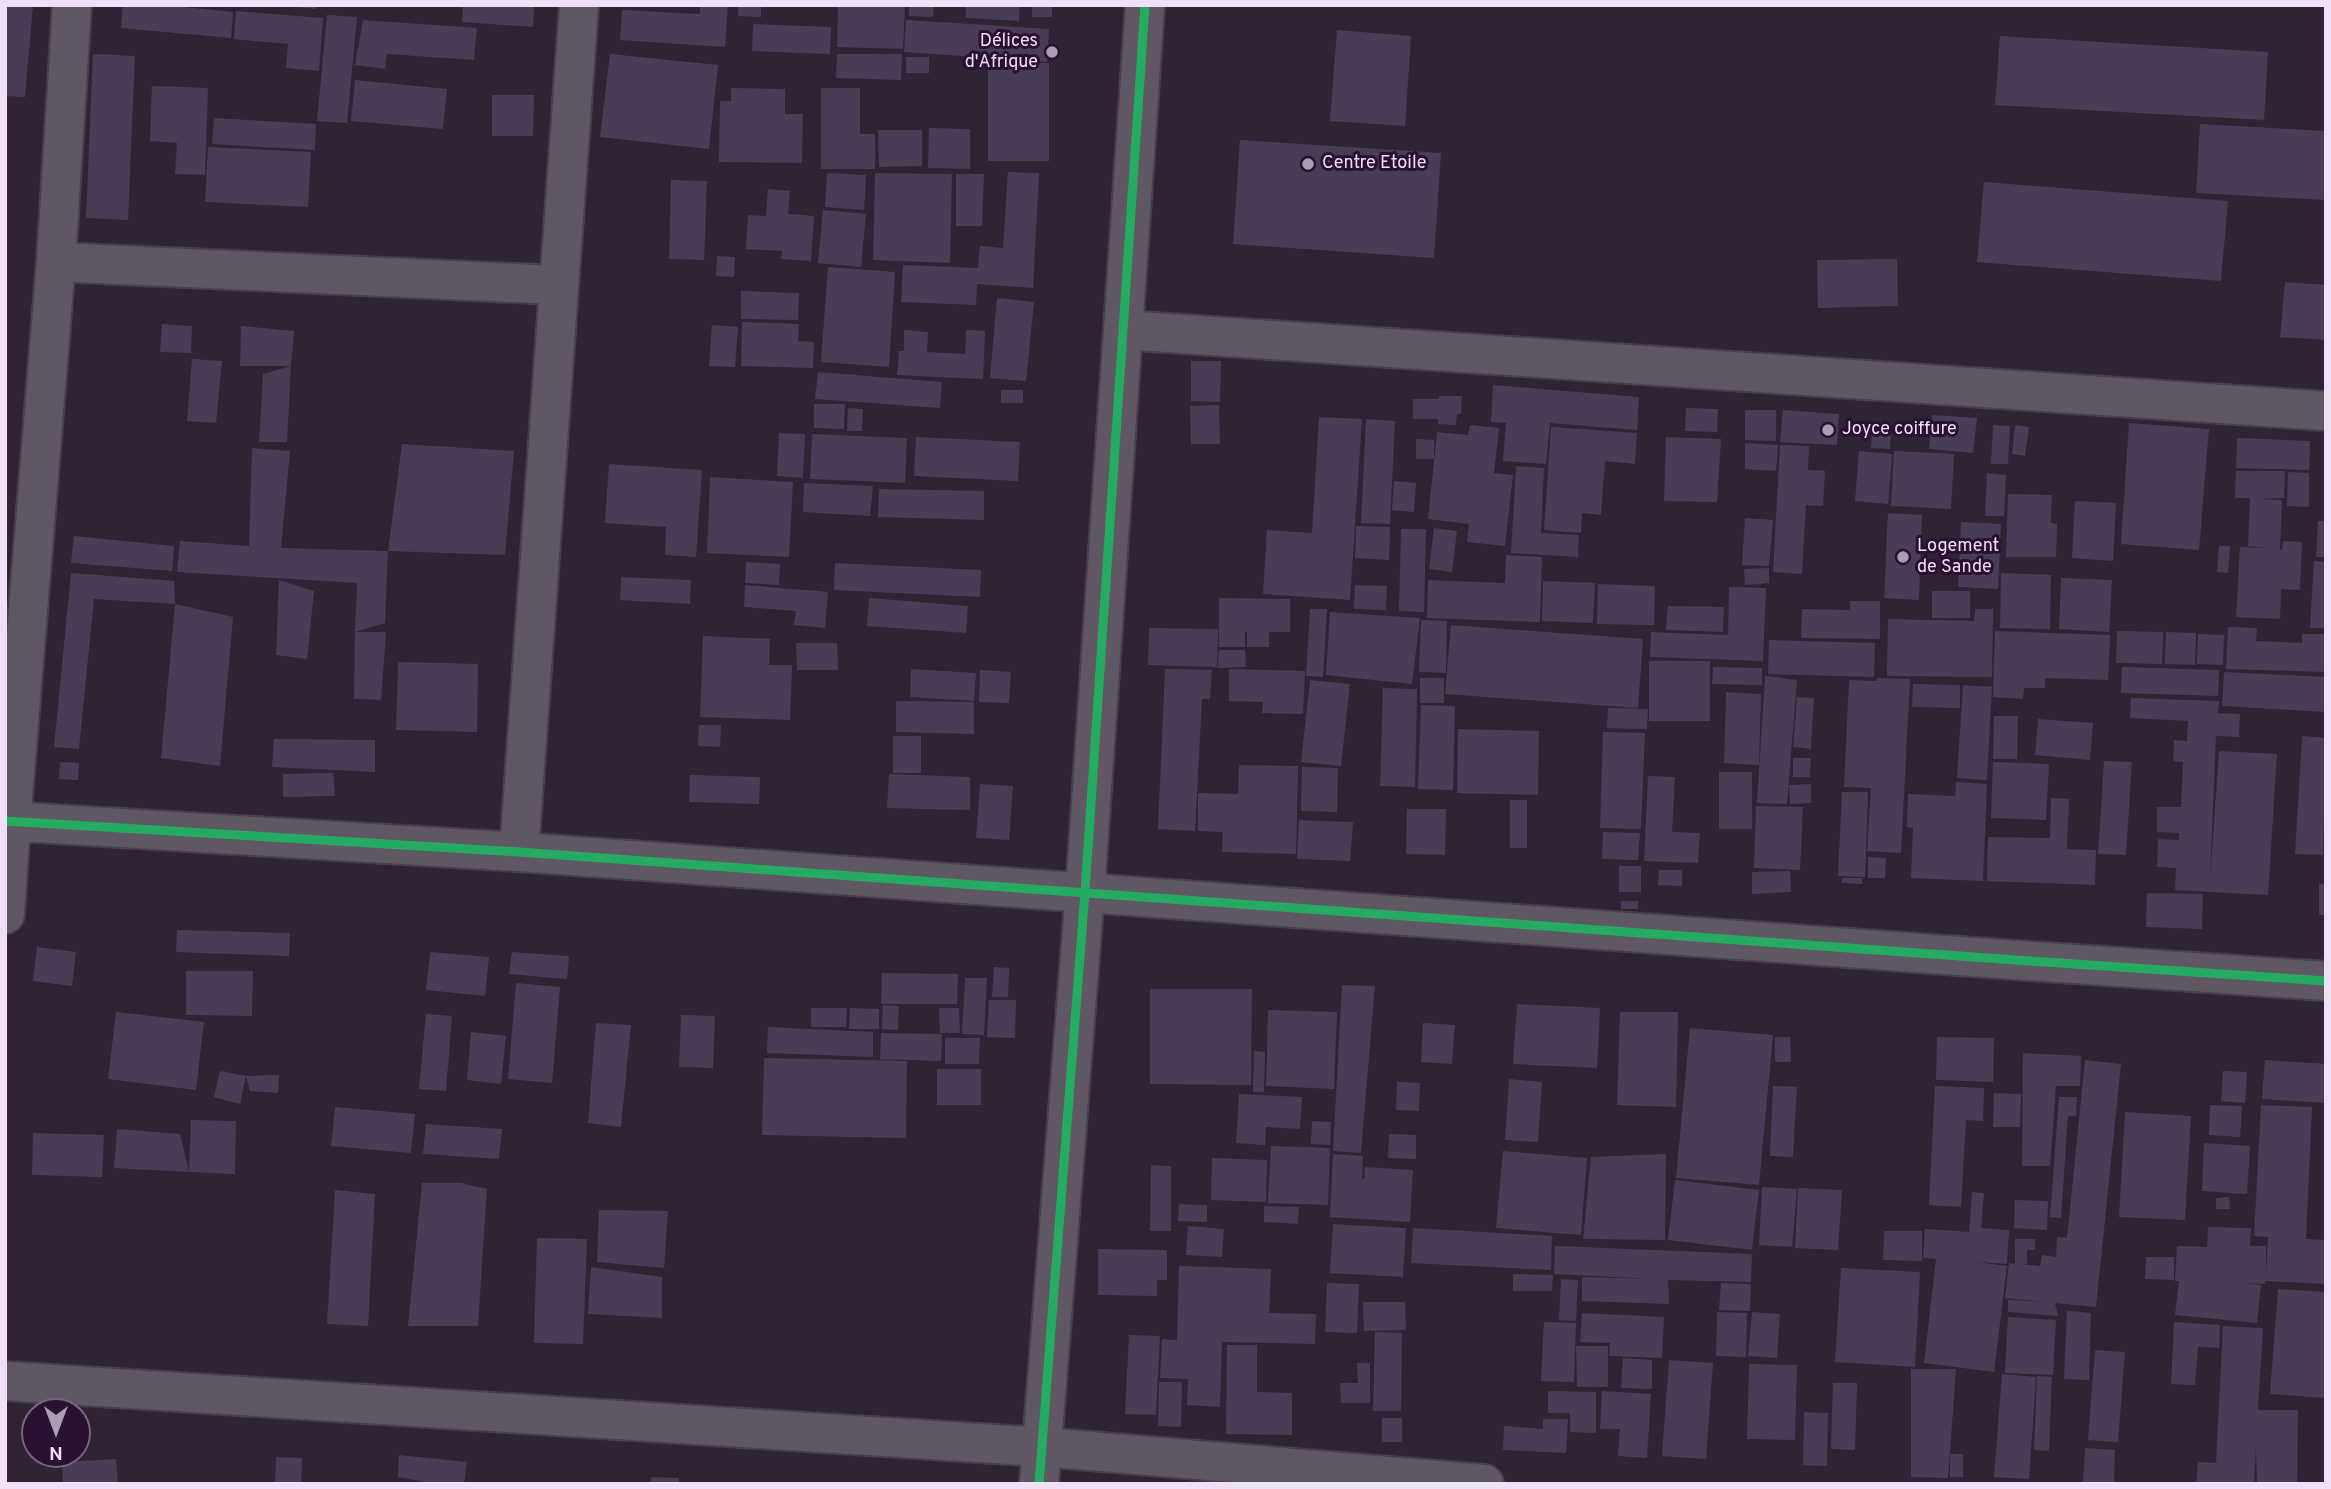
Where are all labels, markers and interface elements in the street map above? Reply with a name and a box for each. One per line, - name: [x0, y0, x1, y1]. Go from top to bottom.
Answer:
- place label: Délices d'Afrique: [965, 31, 1038, 74]
- marker: Délices d'Afrique: [1044, 44, 1060, 60]
- place label: Centre Etoile: [1322, 153, 1426, 175]
- marker: Centre Etoile: [1300, 156, 1316, 172]
- place label: Joyce coiffure: [1842, 419, 1957, 441]
- marker: Joyce coiffure: [1820, 422, 1836, 438]
- place label: Logement de Sande: [1917, 536, 1999, 578]
- marker: Logement de Sande: [1895, 549, 1911, 565]
- north arrow: [21, 1398, 91, 1468]
- text: N: [49, 1440, 63, 1464]

